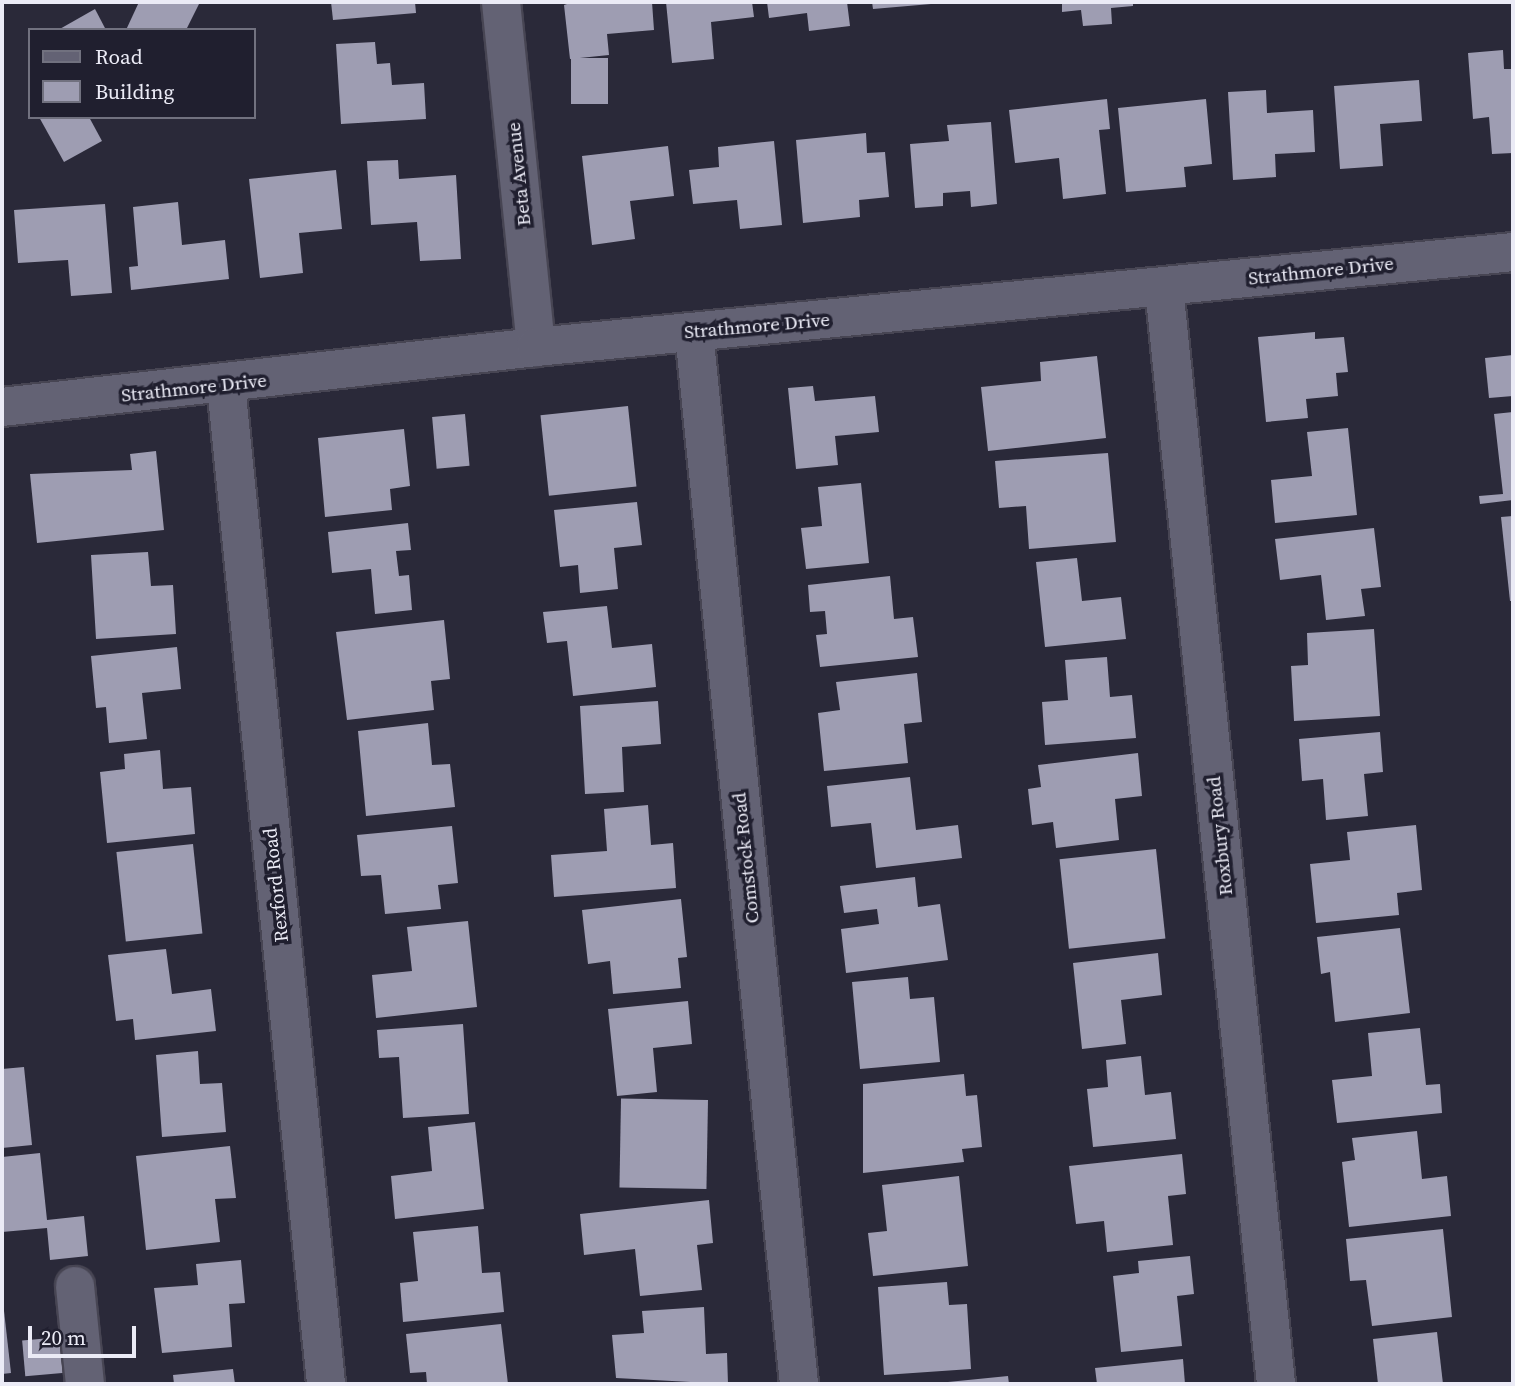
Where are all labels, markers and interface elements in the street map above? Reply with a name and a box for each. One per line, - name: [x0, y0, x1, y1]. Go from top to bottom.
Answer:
- legend: [28, 28, 256, 119]
- text: Road: [95, 42, 143, 71]
- text: Building: [95, 77, 174, 106]
- street label: Beta Avenue: [502, 121, 536, 227]
- street label: Strathmore Drive: [1247, 252, 1395, 290]
- street label: Strathmore Drive: [683, 308, 831, 344]
- street label: Strathmore Drive: [120, 369, 268, 407]
- street label: Roxbury Road: [1202, 775, 1238, 897]
- street label: Comstock Road: [728, 792, 764, 924]
- street label: Rexford Road: [259, 827, 293, 943]
- scale bar: [32, 1312, 140, 1356]
- text: 20 m: [41, 1323, 86, 1352]

